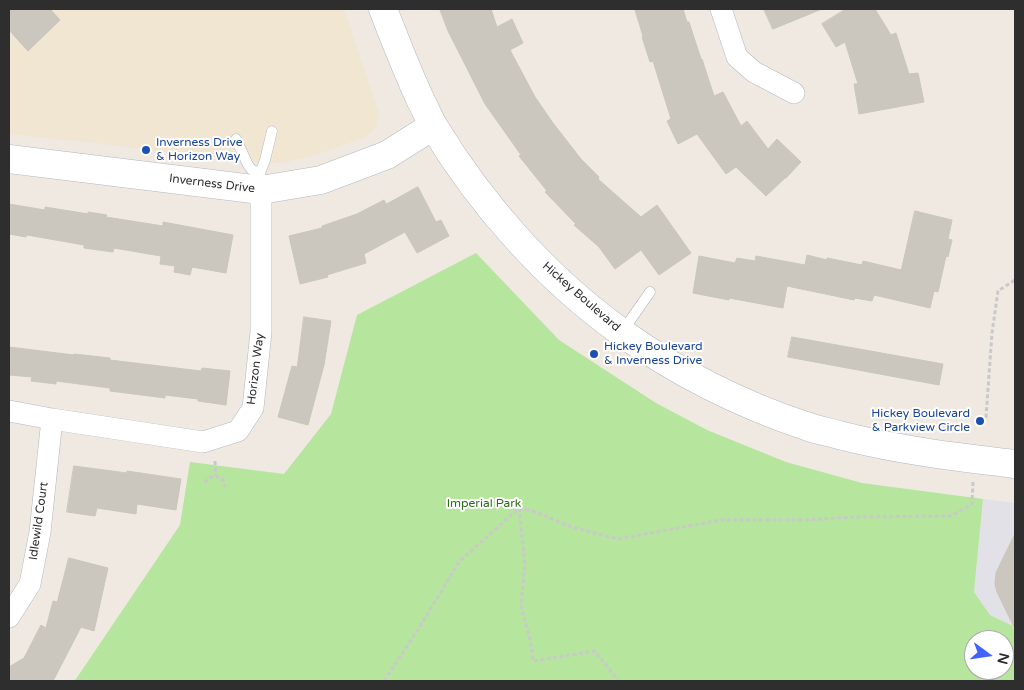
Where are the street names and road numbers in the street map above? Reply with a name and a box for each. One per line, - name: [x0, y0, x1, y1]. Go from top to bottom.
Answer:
- street label: Inverness Drive: [168, 172, 256, 196]
- street label: Hickey Boulevard: [539, 259, 623, 335]
- street label: Horizon Way: [244, 332, 268, 406]
- street label: Idlewild Court: [26, 481, 52, 561]

